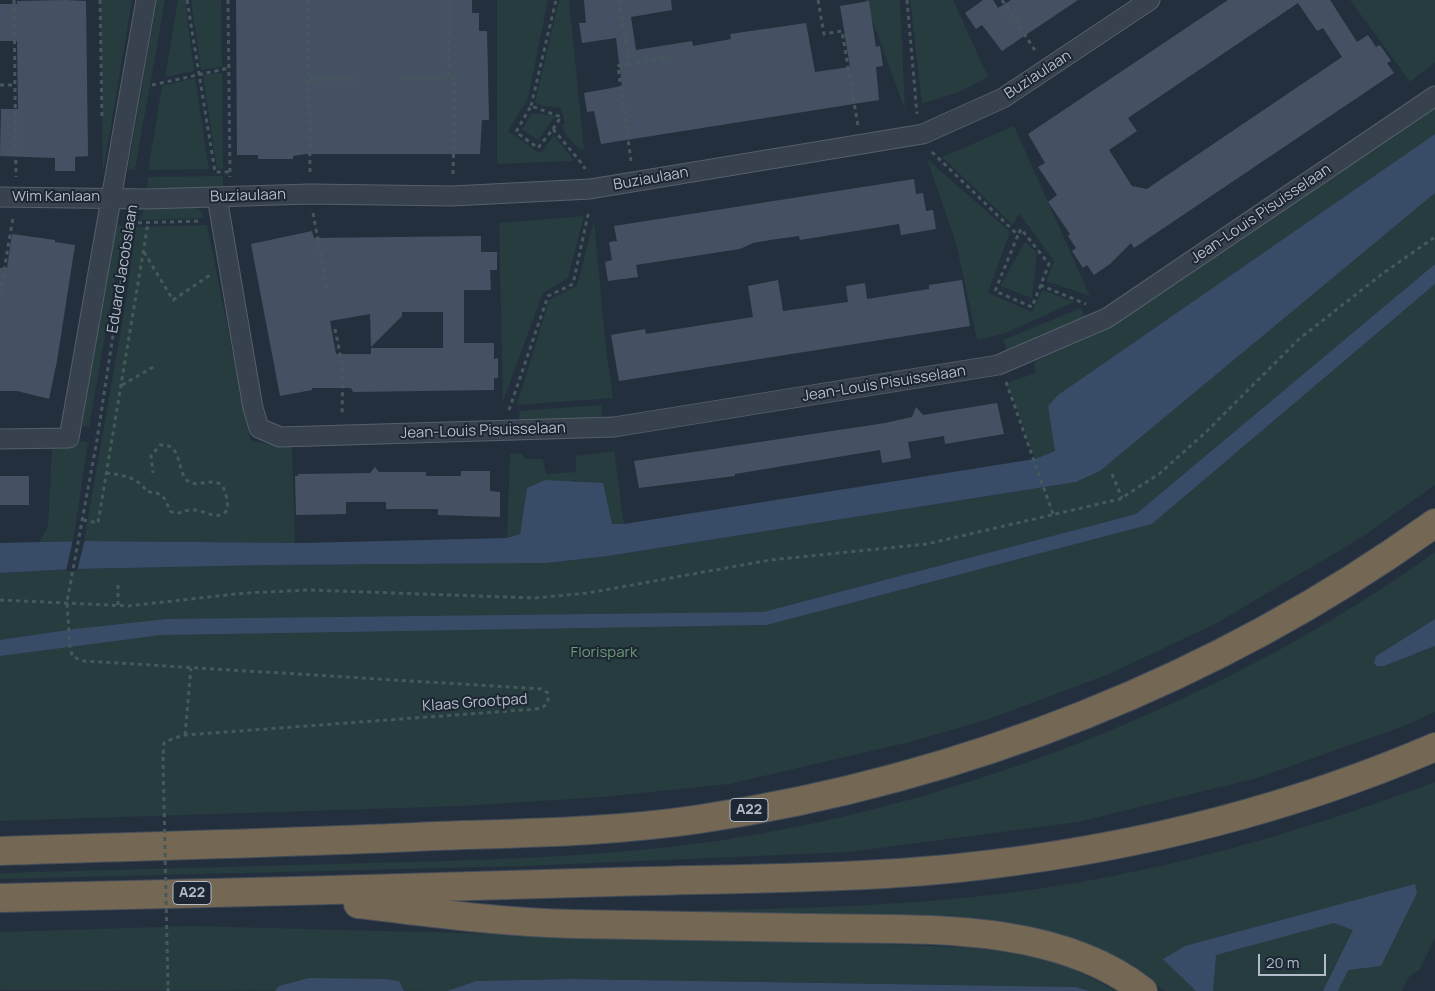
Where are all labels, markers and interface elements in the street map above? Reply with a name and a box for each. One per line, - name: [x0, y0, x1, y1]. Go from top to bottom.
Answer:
- street label: Buziaulaan: [1001, 47, 1075, 103]
- street label: Jean-Louis Pisuisselaan: [1187, 160, 1335, 268]
- street label: Buziaulaan: [612, 164, 690, 194]
- street label: Buziaulaan: [210, 186, 286, 206]
- street label: Wim Kanlaan: [12, 188, 100, 206]
- street label: Eduard Jacobslaan: [104, 203, 142, 335]
- street label: Jean-Louis Pisuisselaan: [801, 362, 967, 406]
- street label: Jean-Louis Pisuisselaan: [400, 419, 566, 443]
- park label: Florispark: [571, 644, 637, 662]
- street label: Klaas Grootpad: [422, 690, 528, 716]
- road number: A22: [730, 798, 768, 822]
- road number: A22: [173, 881, 211, 904]
- scale bar: [1260, 944, 1328, 976]
- text: 20 m: [1266, 952, 1299, 973]

